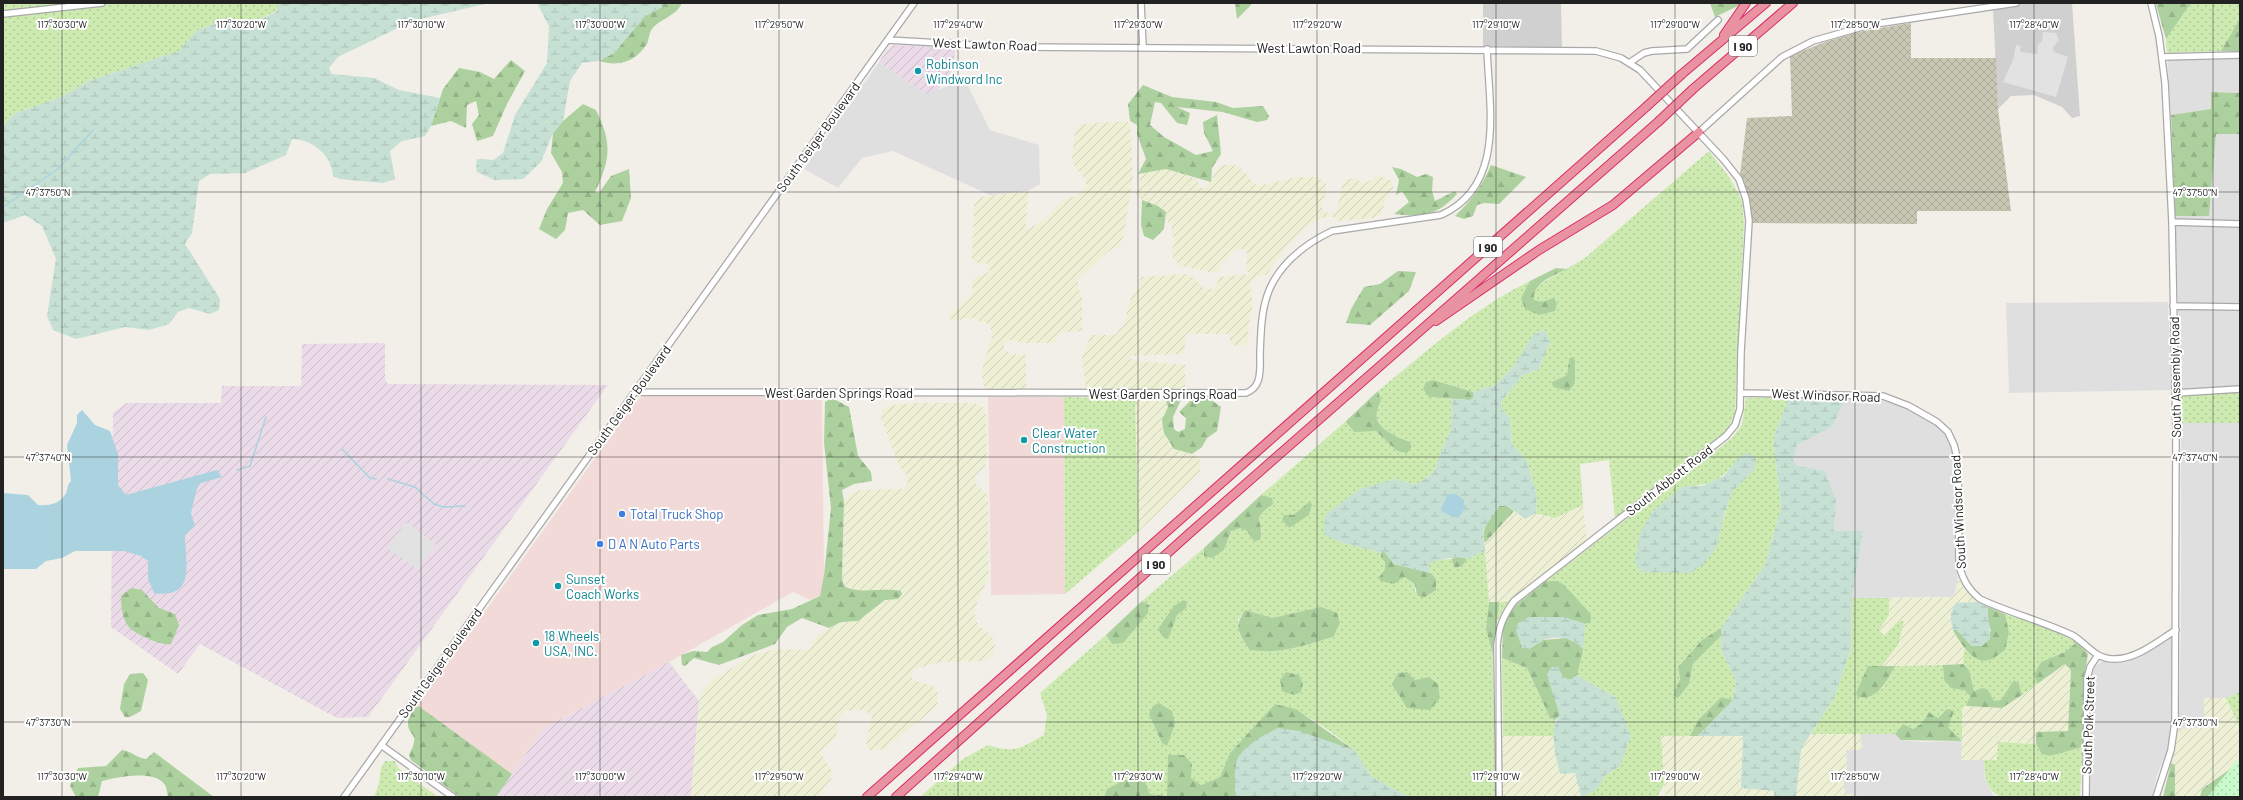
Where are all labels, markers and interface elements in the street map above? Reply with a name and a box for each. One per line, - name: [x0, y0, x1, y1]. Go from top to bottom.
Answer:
- text: 117°30'30"W: [37, 18, 87, 30]
- text: 117°30'20"W: [216, 18, 266, 30]
- text: 117°30'10"W: [397, 18, 445, 30]
- text: 117°30'00"W: [575, 18, 625, 30]
- text: 117°29'50"W: [754, 18, 804, 30]
- text: 117°29'40"W: [933, 18, 983, 30]
- text: 117°29'30"W: [1113, 18, 1163, 30]
- text: 117°29'20"W: [1292, 18, 1342, 30]
- text: 117°29'10"W: [1472, 18, 1520, 30]
- text: 117°29'00"W: [1650, 18, 1700, 30]
- text: 117°28'50"W: [1830, 18, 1880, 30]
- text: 117°28'40"W: [2009, 18, 2059, 30]
- street label: West Lawton Road: [933, 34, 1037, 54]
- road number: I 90: [1729, 36, 1757, 56]
- street label: West Lawton Road: [1257, 40, 1361, 56]
- place label: Robinson Windword Inc: [926, 56, 1003, 87]
- marker: Robinson Windword Inc: [913, 66, 923, 76]
- street label: South Geiger Boulevard: [773, 79, 863, 195]
- text: 47°37'50"N: [25, 186, 71, 198]
- text: 47°37'50"N: [2172, 186, 2218, 198]
- road number: I 90: [1474, 237, 1502, 257]
- street label: South Assembly Road: [2166, 316, 2184, 438]
- street label: South Geiger Boulevard: [584, 342, 674, 458]
- street label: West Garden Springs Road: [765, 385, 913, 401]
- street label: West Windsor Road: [1771, 385, 1881, 405]
- street label: West Garden Springs Road: [1089, 386, 1237, 402]
- place label: Clear Water Construction: [1032, 425, 1106, 456]
- marker: Clear Water Construction: [1019, 435, 1029, 445]
- street label: South Abbott Road: [1622, 441, 1716, 519]
- text: 47°37'40"N: [25, 451, 71, 463]
- text: 47°37'40"N: [2172, 451, 2218, 463]
- street label: South Windsor Road: [1947, 455, 1969, 569]
- place label: Total Truck Shop: [630, 506, 724, 522]
- marker: Total Truck Shop: [617, 509, 627, 519]
- place label: D A N Auto Parts: [608, 536, 700, 552]
- marker: D A N Auto Parts: [595, 539, 605, 549]
- road number: I 90: [1142, 554, 1170, 574]
- place label: Sunset Coach Works: [566, 571, 639, 602]
- marker: Sunset Coach Works: [553, 581, 563, 591]
- street label: South Geiger Boulevard: [395, 605, 485, 721]
- place label: 18 Wheels USA, INC.: [544, 628, 599, 659]
- marker: 18 Wheels USA, INC.: [531, 638, 541, 648]
- street label: South Polk Street: [2078, 676, 2098, 774]
- text: 47°37'30"N: [25, 716, 71, 728]
- text: 47°37'30"N: [2172, 716, 2218, 728]
- text: 117°30'30"W: [37, 770, 87, 782]
- text: 117°30'20"W: [216, 770, 266, 782]
- text: 117°30'10"W: [397, 770, 445, 782]
- text: 117°30'00"W: [575, 770, 625, 782]
- text: 117°29'50"W: [754, 770, 804, 782]
- text: 117°29'40"W: [933, 770, 983, 782]
- text: 117°29'30"W: [1113, 770, 1163, 782]
- text: 117°29'20"W: [1292, 770, 1342, 782]
- text: 117°29'10"W: [1472, 770, 1520, 782]
- text: 117°29'00"W: [1650, 770, 1700, 782]
- text: 117°28'50"W: [1830, 770, 1880, 782]
- text: 117°28'40"W: [2009, 770, 2059, 782]

